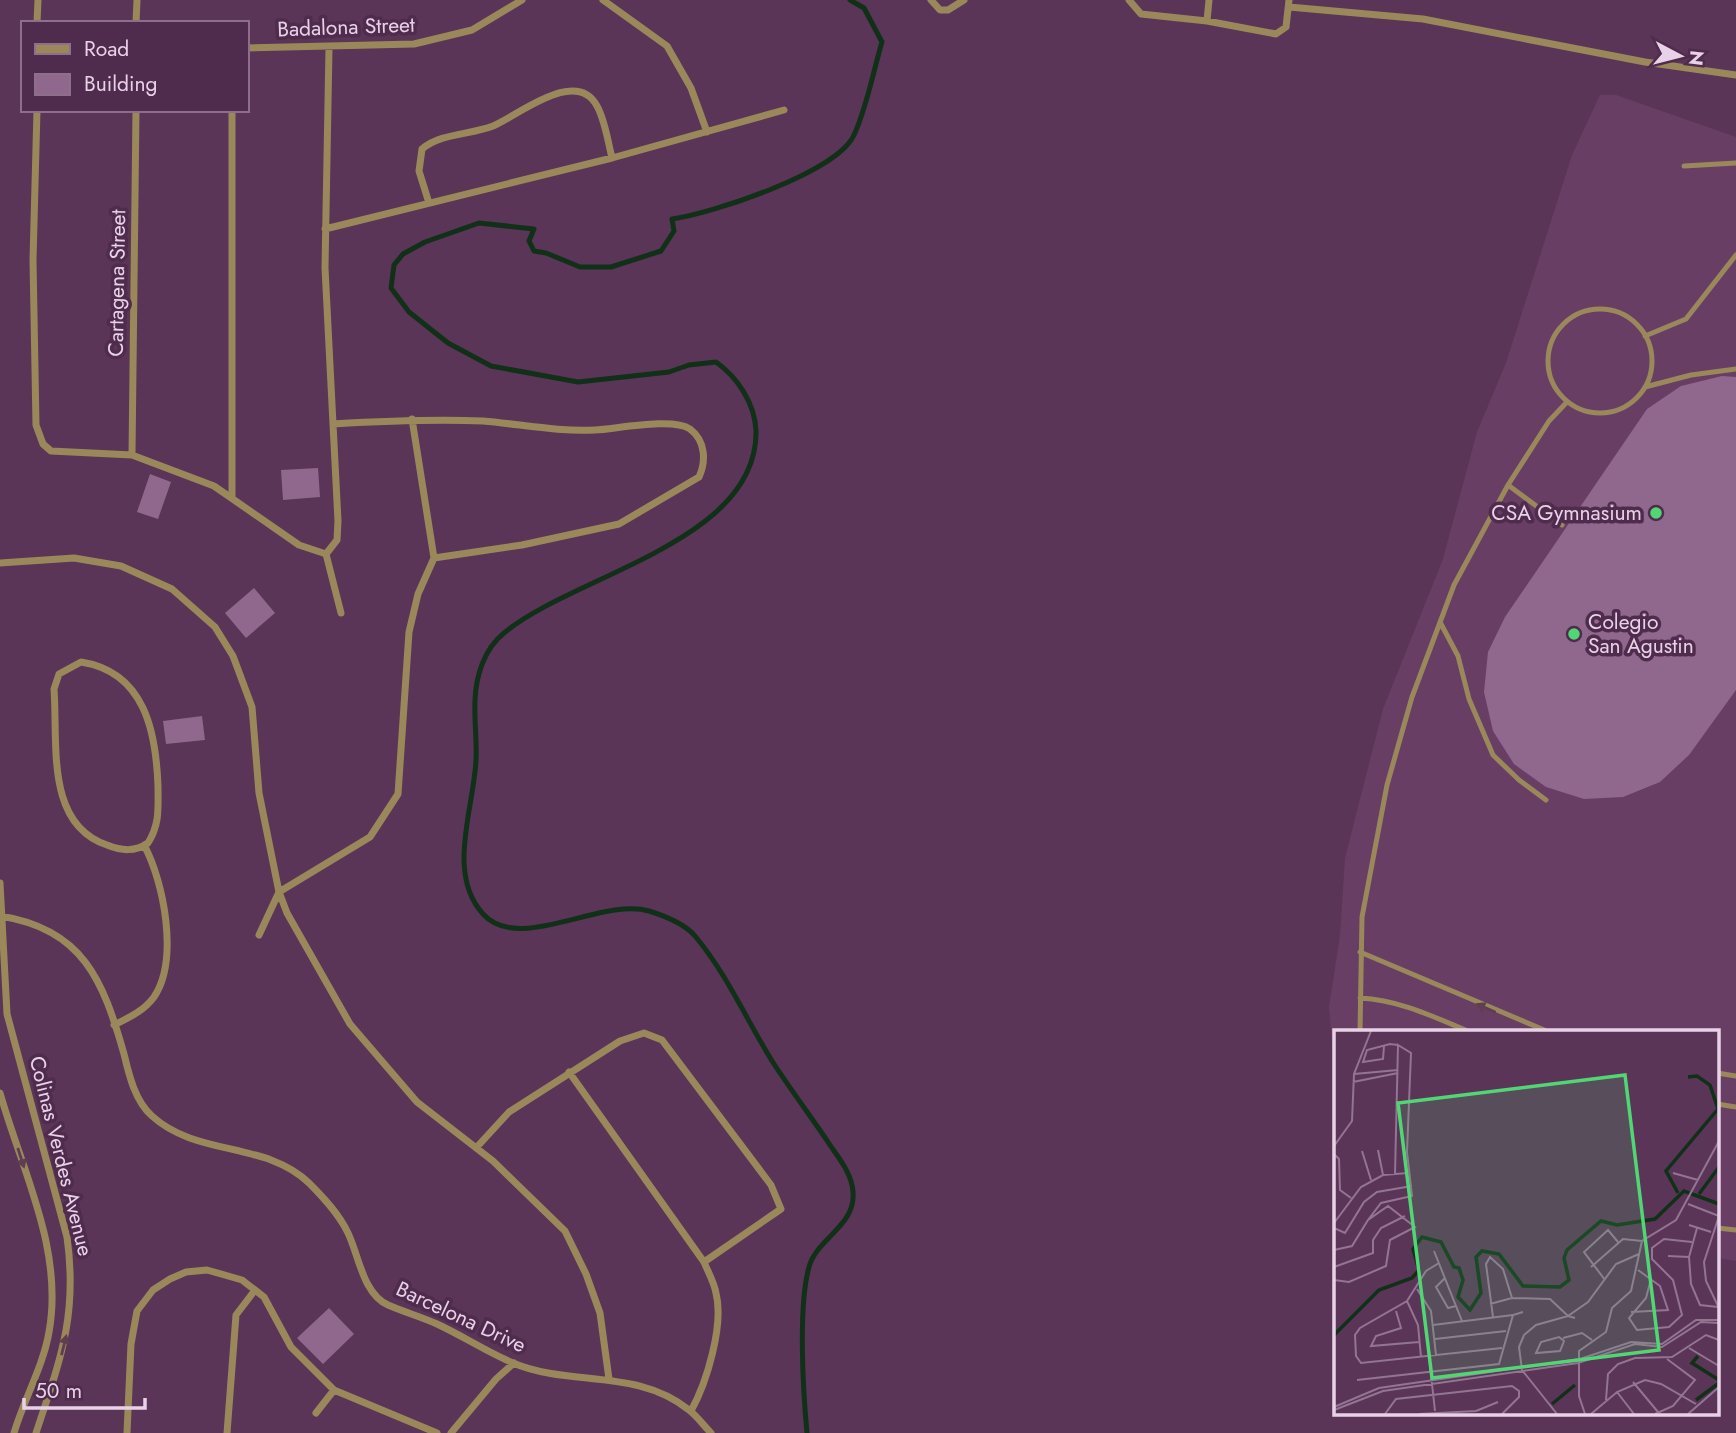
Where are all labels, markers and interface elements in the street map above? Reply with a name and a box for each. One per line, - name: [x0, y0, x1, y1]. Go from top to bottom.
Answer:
- street label: Badalona Street: [277, 10, 415, 44]
- legend: [21, 21, 248, 112]
- north arrow: [1645, 21, 1715, 91]
- text: Road: [84, 34, 129, 64]
- text: N: [1682, 49, 1711, 67]
- text: Building: [84, 69, 157, 99]
- street label: Cartagena Street: [101, 209, 133, 357]
- place label: CSA Gymnasium: [1491, 498, 1642, 528]
- marker: CSA Gymnasium: [1648, 505, 1664, 521]
- place label: Colegio San Agustin: [1588, 607, 1694, 661]
- marker: Colegio San Agustin: [1566, 626, 1582, 642]
- one-way arrow: [1475, 1002, 1496, 1013]
- inset map: [1334, 1030, 1718, 1416]
- street label: Colinas Verdes Avenue: [22, 1053, 100, 1259]
- one-way arrow: [16, 1148, 27, 1169]
- street label: Barcelona Drive: [391, 1274, 531, 1360]
- one-way arrow: [59, 1334, 70, 1356]
- scale bar: [24, 1366, 145, 1410]
- text: 50 m: [35, 1376, 82, 1406]

